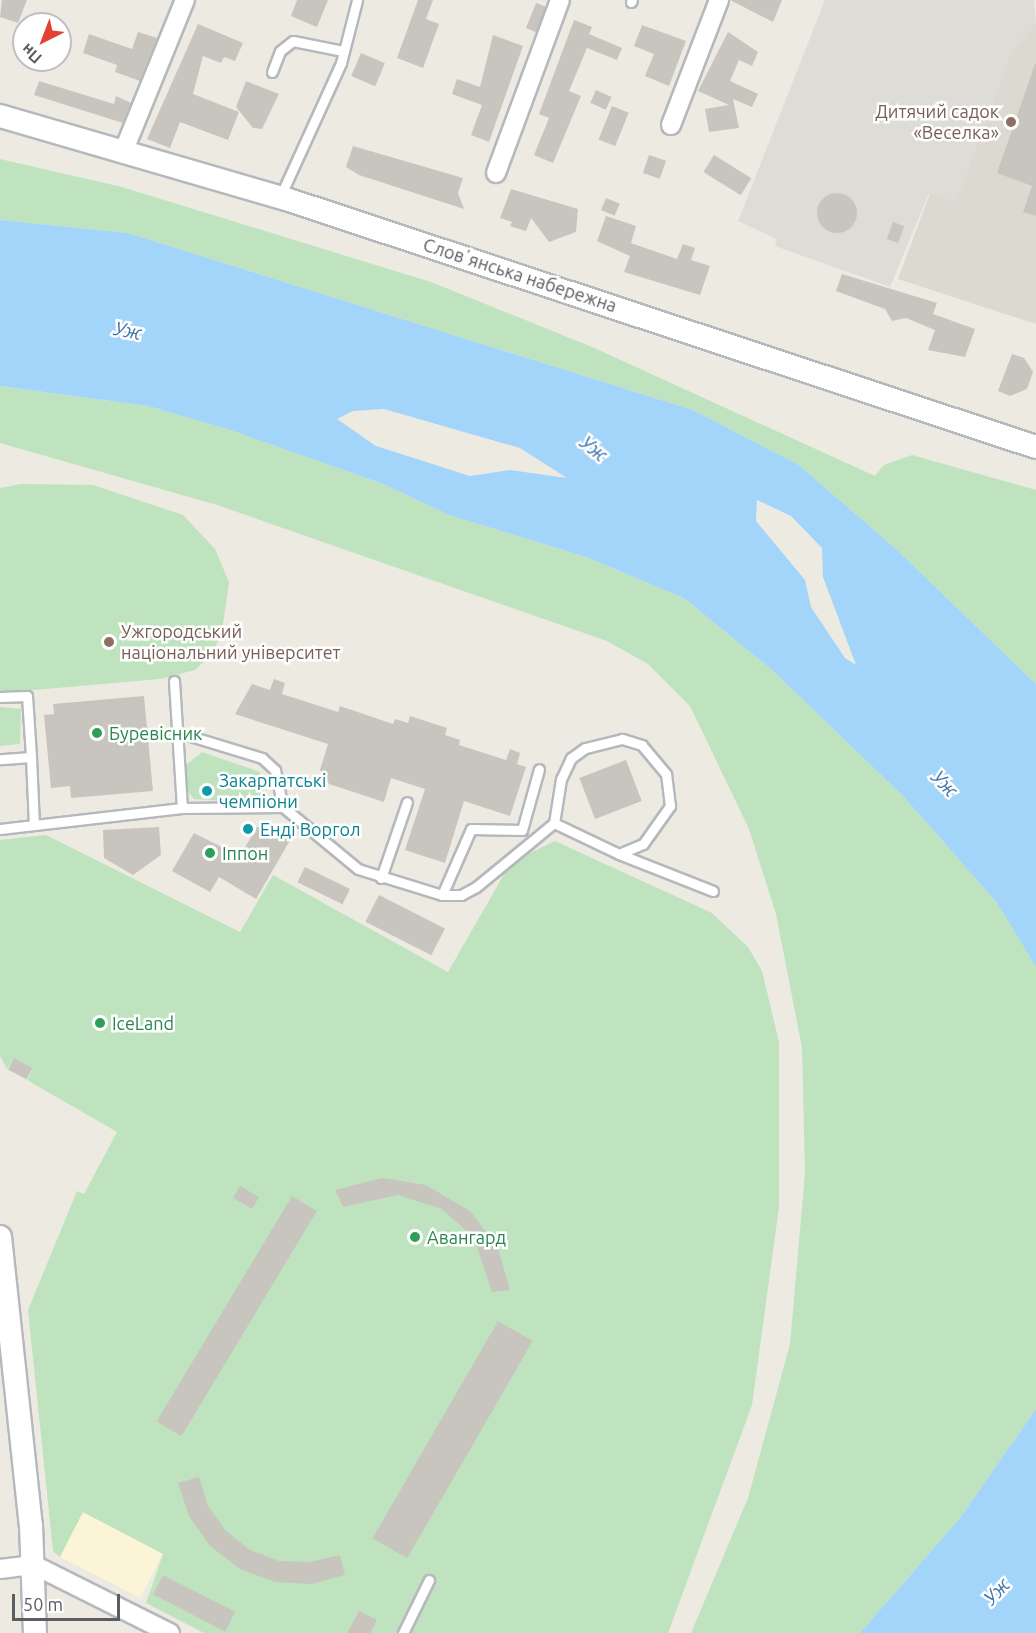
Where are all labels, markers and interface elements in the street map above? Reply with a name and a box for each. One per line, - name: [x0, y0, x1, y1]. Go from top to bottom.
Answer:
- north arrow: [12, 12, 72, 72]
- text: Пн: [17, 40, 45, 68]
- place label: Дитячий садок «Веселка»: [875, 101, 999, 144]
- marker: Дитячий садок «Веселка»: [1004, 115, 1018, 129]
- street label: Словʼянська набережна: [420, 233, 620, 317]
- water label: Уж: [112, 316, 144, 344]
- water label: Уж: [576, 430, 612, 466]
- place label: Ужгородський національний університет: [121, 621, 341, 664]
- marker: Ужгородський національний університет: [102, 635, 116, 649]
- place label: Буревісник: [109, 722, 202, 744]
- marker: Буревісник: [90, 726, 104, 740]
- water label: Уж: [927, 765, 963, 801]
- place label: Закарпатські чемпіони: [219, 770, 326, 812]
- marker: Закарпатські чемпіони: [200, 784, 214, 798]
- place label: Енді Воргол: [260, 818, 360, 840]
- marker: Енді Воргол: [241, 822, 255, 836]
- place label: Іппон: [222, 842, 268, 864]
- marker: Іппон: [203, 846, 217, 860]
- place label: IceLand: [112, 1012, 174, 1034]
- marker: IceLand: [93, 1016, 107, 1030]
- place label: Авангард: [427, 1226, 506, 1248]
- marker: Авангард: [408, 1230, 422, 1244]
- water label: Уж: [978, 1573, 1014, 1609]
- scale bar: [15, 1582, 123, 1620]
- text: 50 m: [23, 1594, 63, 1614]

